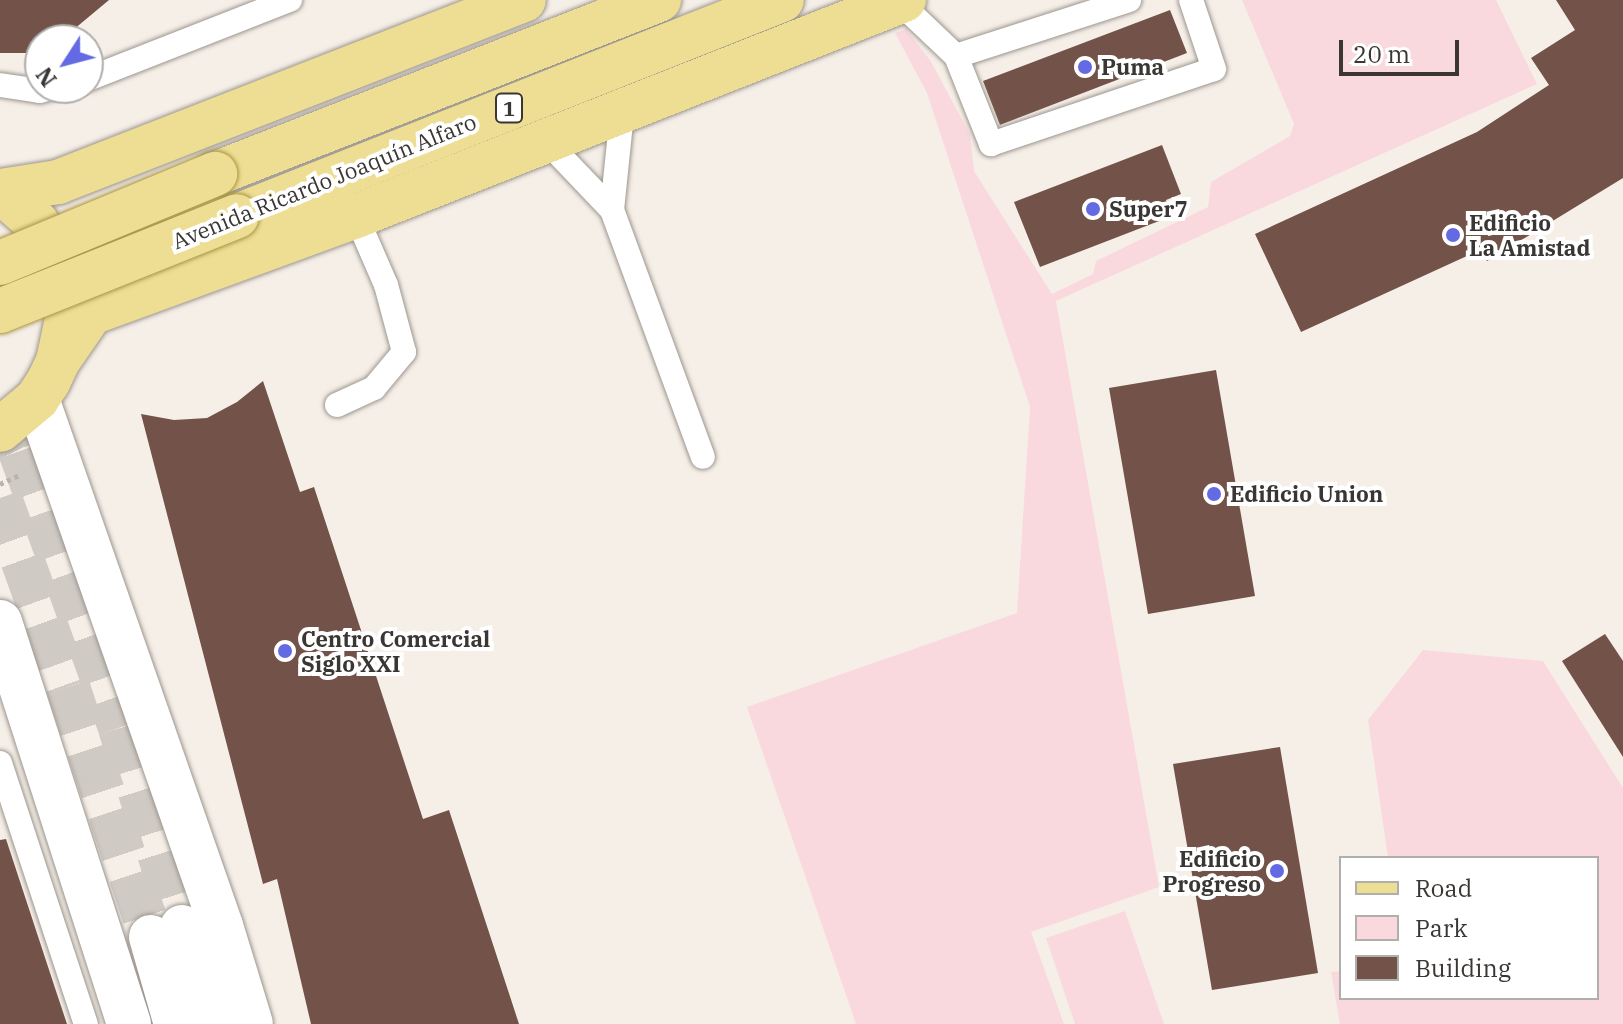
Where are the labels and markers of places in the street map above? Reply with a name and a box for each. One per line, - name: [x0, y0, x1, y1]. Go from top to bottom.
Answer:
- place label: Puma: [1101, 54, 1164, 80]
- marker: Puma: [1076, 58, 1094, 76]
- place label: Super7: [1109, 196, 1188, 222]
- marker: Super7: [1084, 200, 1102, 218]
- place label: Edificio La Amistad: [1469, 209, 1590, 260]
- marker: Edificio La Amistad: [1444, 226, 1462, 244]
- place label: Edificio Union: [1230, 481, 1383, 507]
- marker: Edificio Union: [1205, 485, 1223, 503]
- place label: Centro Comercial Siglo XXI: [301, 625, 490, 676]
- marker: Centro Comercial Siglo XXI: [276, 642, 294, 660]
- place label: Edificio Progreso: [1163, 845, 1261, 896]
- marker: Edificio Progreso: [1268, 862, 1286, 880]

